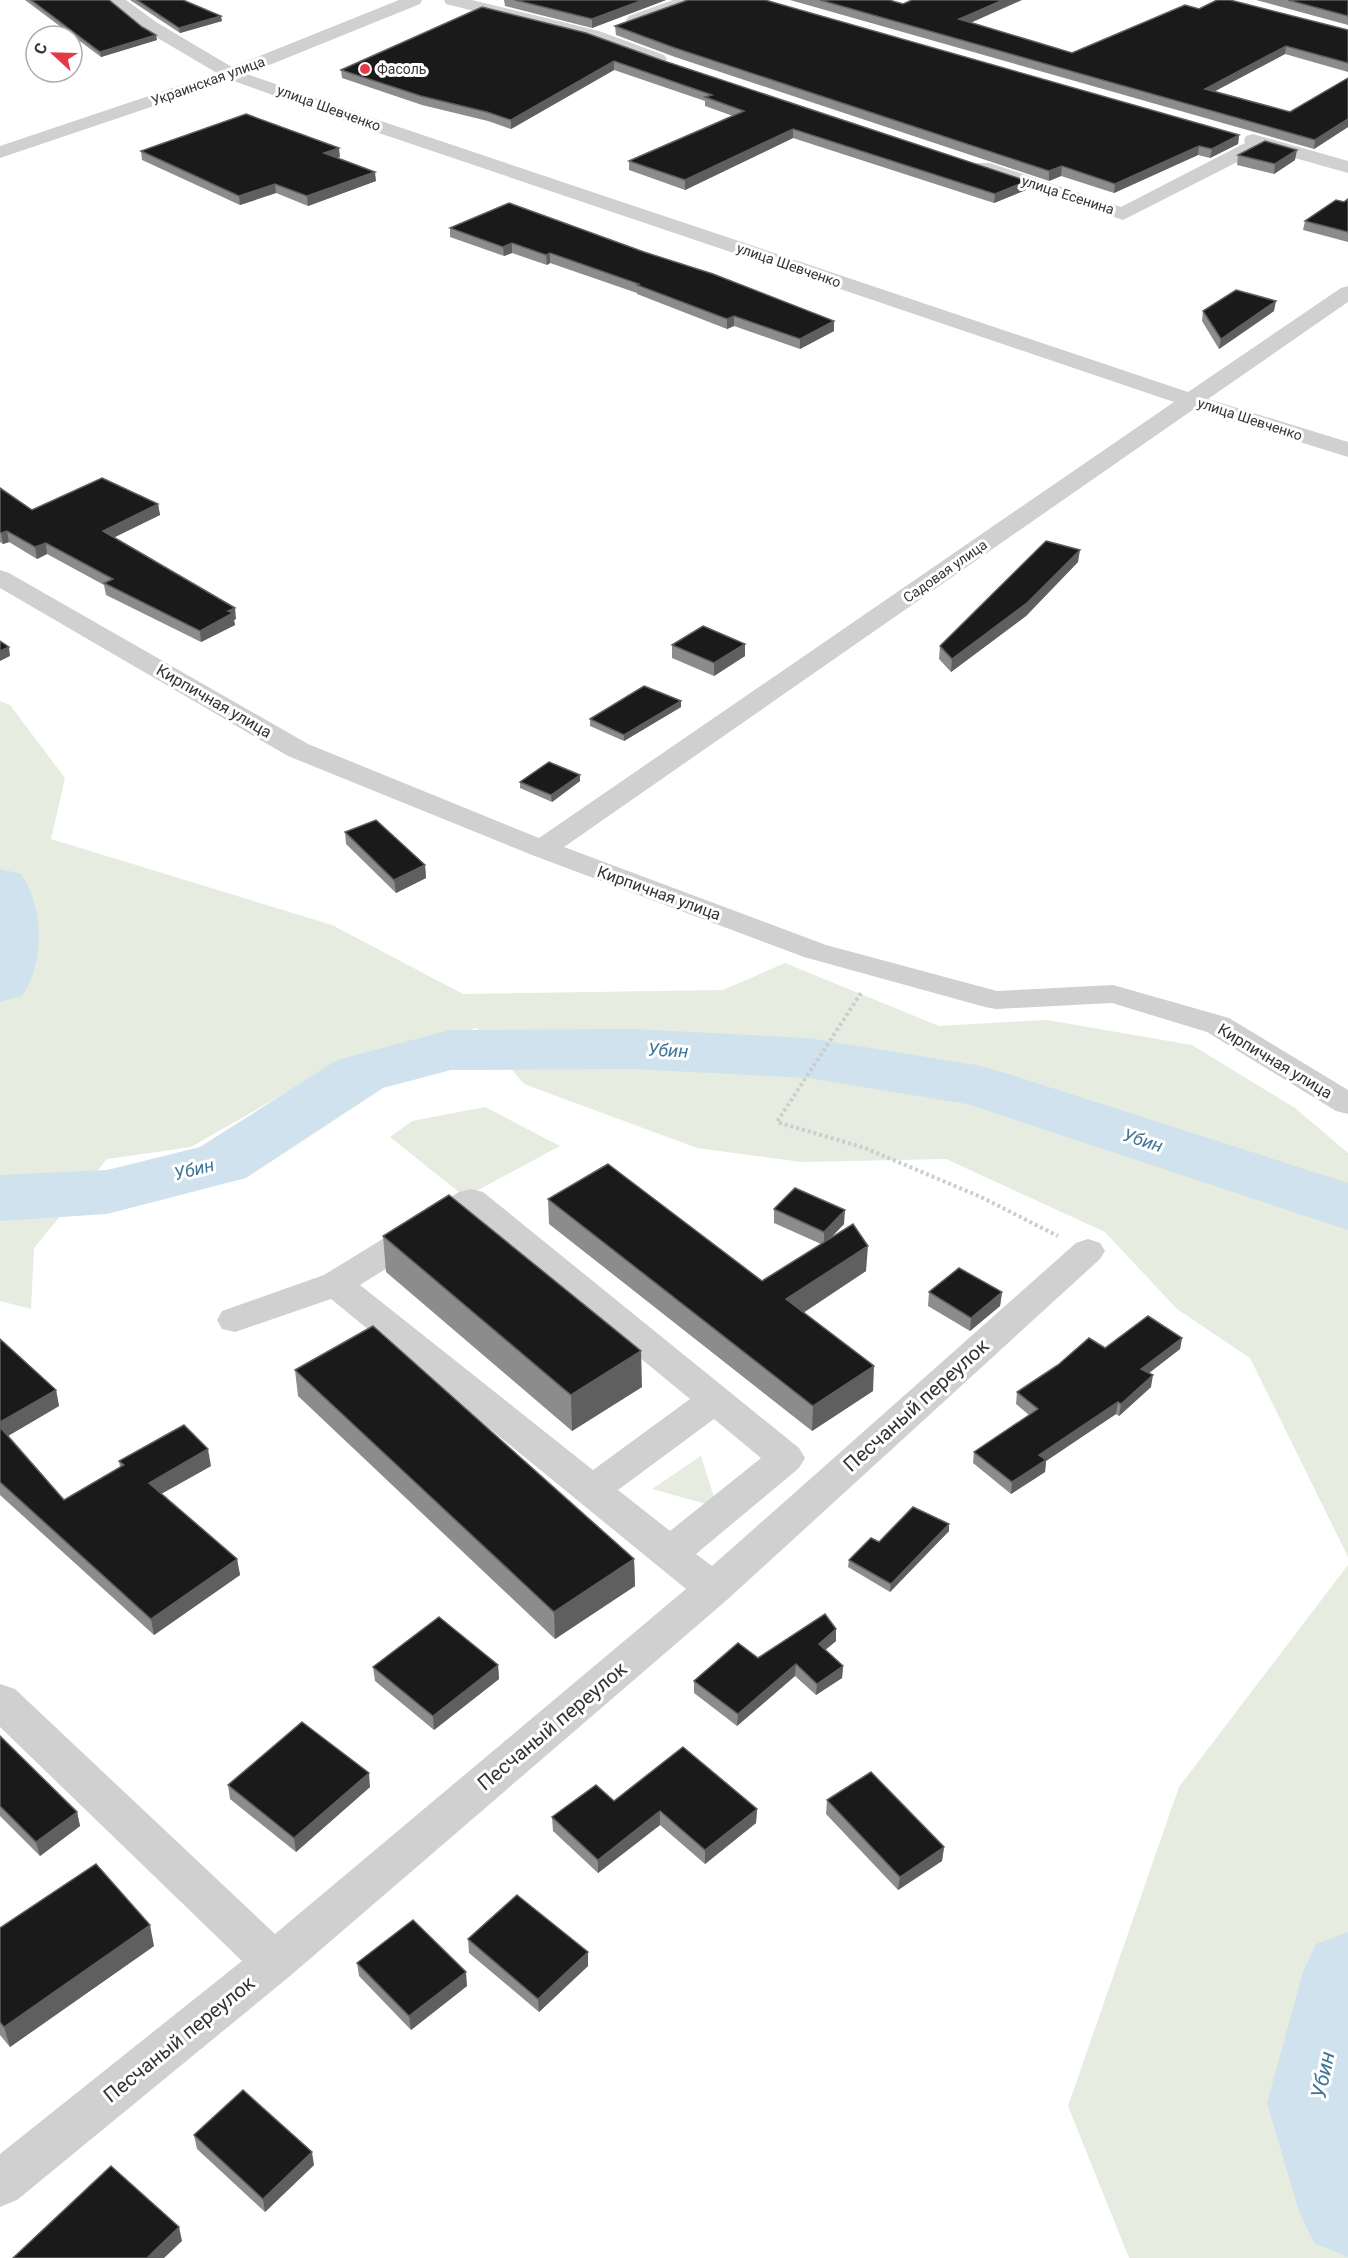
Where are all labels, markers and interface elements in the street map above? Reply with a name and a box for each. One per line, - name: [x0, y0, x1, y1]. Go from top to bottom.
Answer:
- north arrow: [24, 24, 84, 84]
- text: С: [30, 40, 51, 57]
- street label: Украинская улица: [149, 53, 267, 109]
- place label: Фасоль: [377, 61, 426, 77]
- marker: Фасоль: [358, 62, 372, 76]
- street label: улица Шевченко: [275, 82, 383, 134]
- street label: улица Есенина: [1020, 173, 1116, 217]
- street label: улица Шевченко: [735, 240, 843, 290]
- street label: улица Шевченко: [1196, 395, 1304, 443]
- street label: Садовая улица: [900, 536, 990, 606]
- street label: Кирпичная улица: [153, 660, 275, 742]
- street label: Кирпичная улица: [595, 862, 723, 924]
- street label: Кирпичная улица: [1214, 1019, 1336, 1103]
- water label: Убин: [647, 1038, 689, 1062]
- water label: Убин: [1120, 1124, 1166, 1156]
- water label: Убин: [172, 1154, 216, 1184]
- street label: Песчаный переулок: [838, 1333, 994, 1477]
- street label: Песчаный переулок: [473, 1656, 632, 1795]
- street label: Песчаный переулок: [99, 1971, 259, 2107]
- water label: Убин: [1306, 2049, 1340, 2101]

